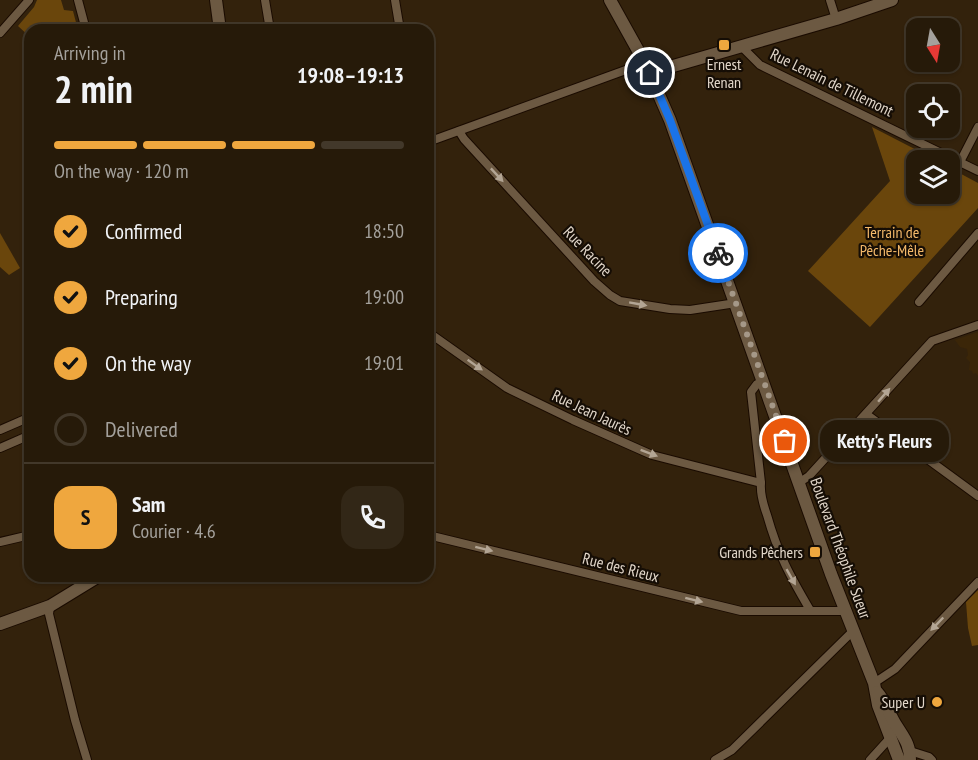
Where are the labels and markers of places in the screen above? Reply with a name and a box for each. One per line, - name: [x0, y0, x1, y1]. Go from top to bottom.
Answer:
- marker: Ernest Renan: [717, 38, 731, 52]
- pin: [624, 47, 675, 98]
- place label: Ernest Renan: [707, 54, 742, 92]
- pin: [759, 415, 810, 466]
- callout: Ketty's Fleurs: [821, 420, 950, 462]
- place label: Grands Pêchers: [719, 542, 803, 562]
- marker: Grands Pêchers: [808, 545, 822, 559]
- place label: Super U: [882, 692, 925, 712]
- marker: Super U: [930, 695, 944, 709]

